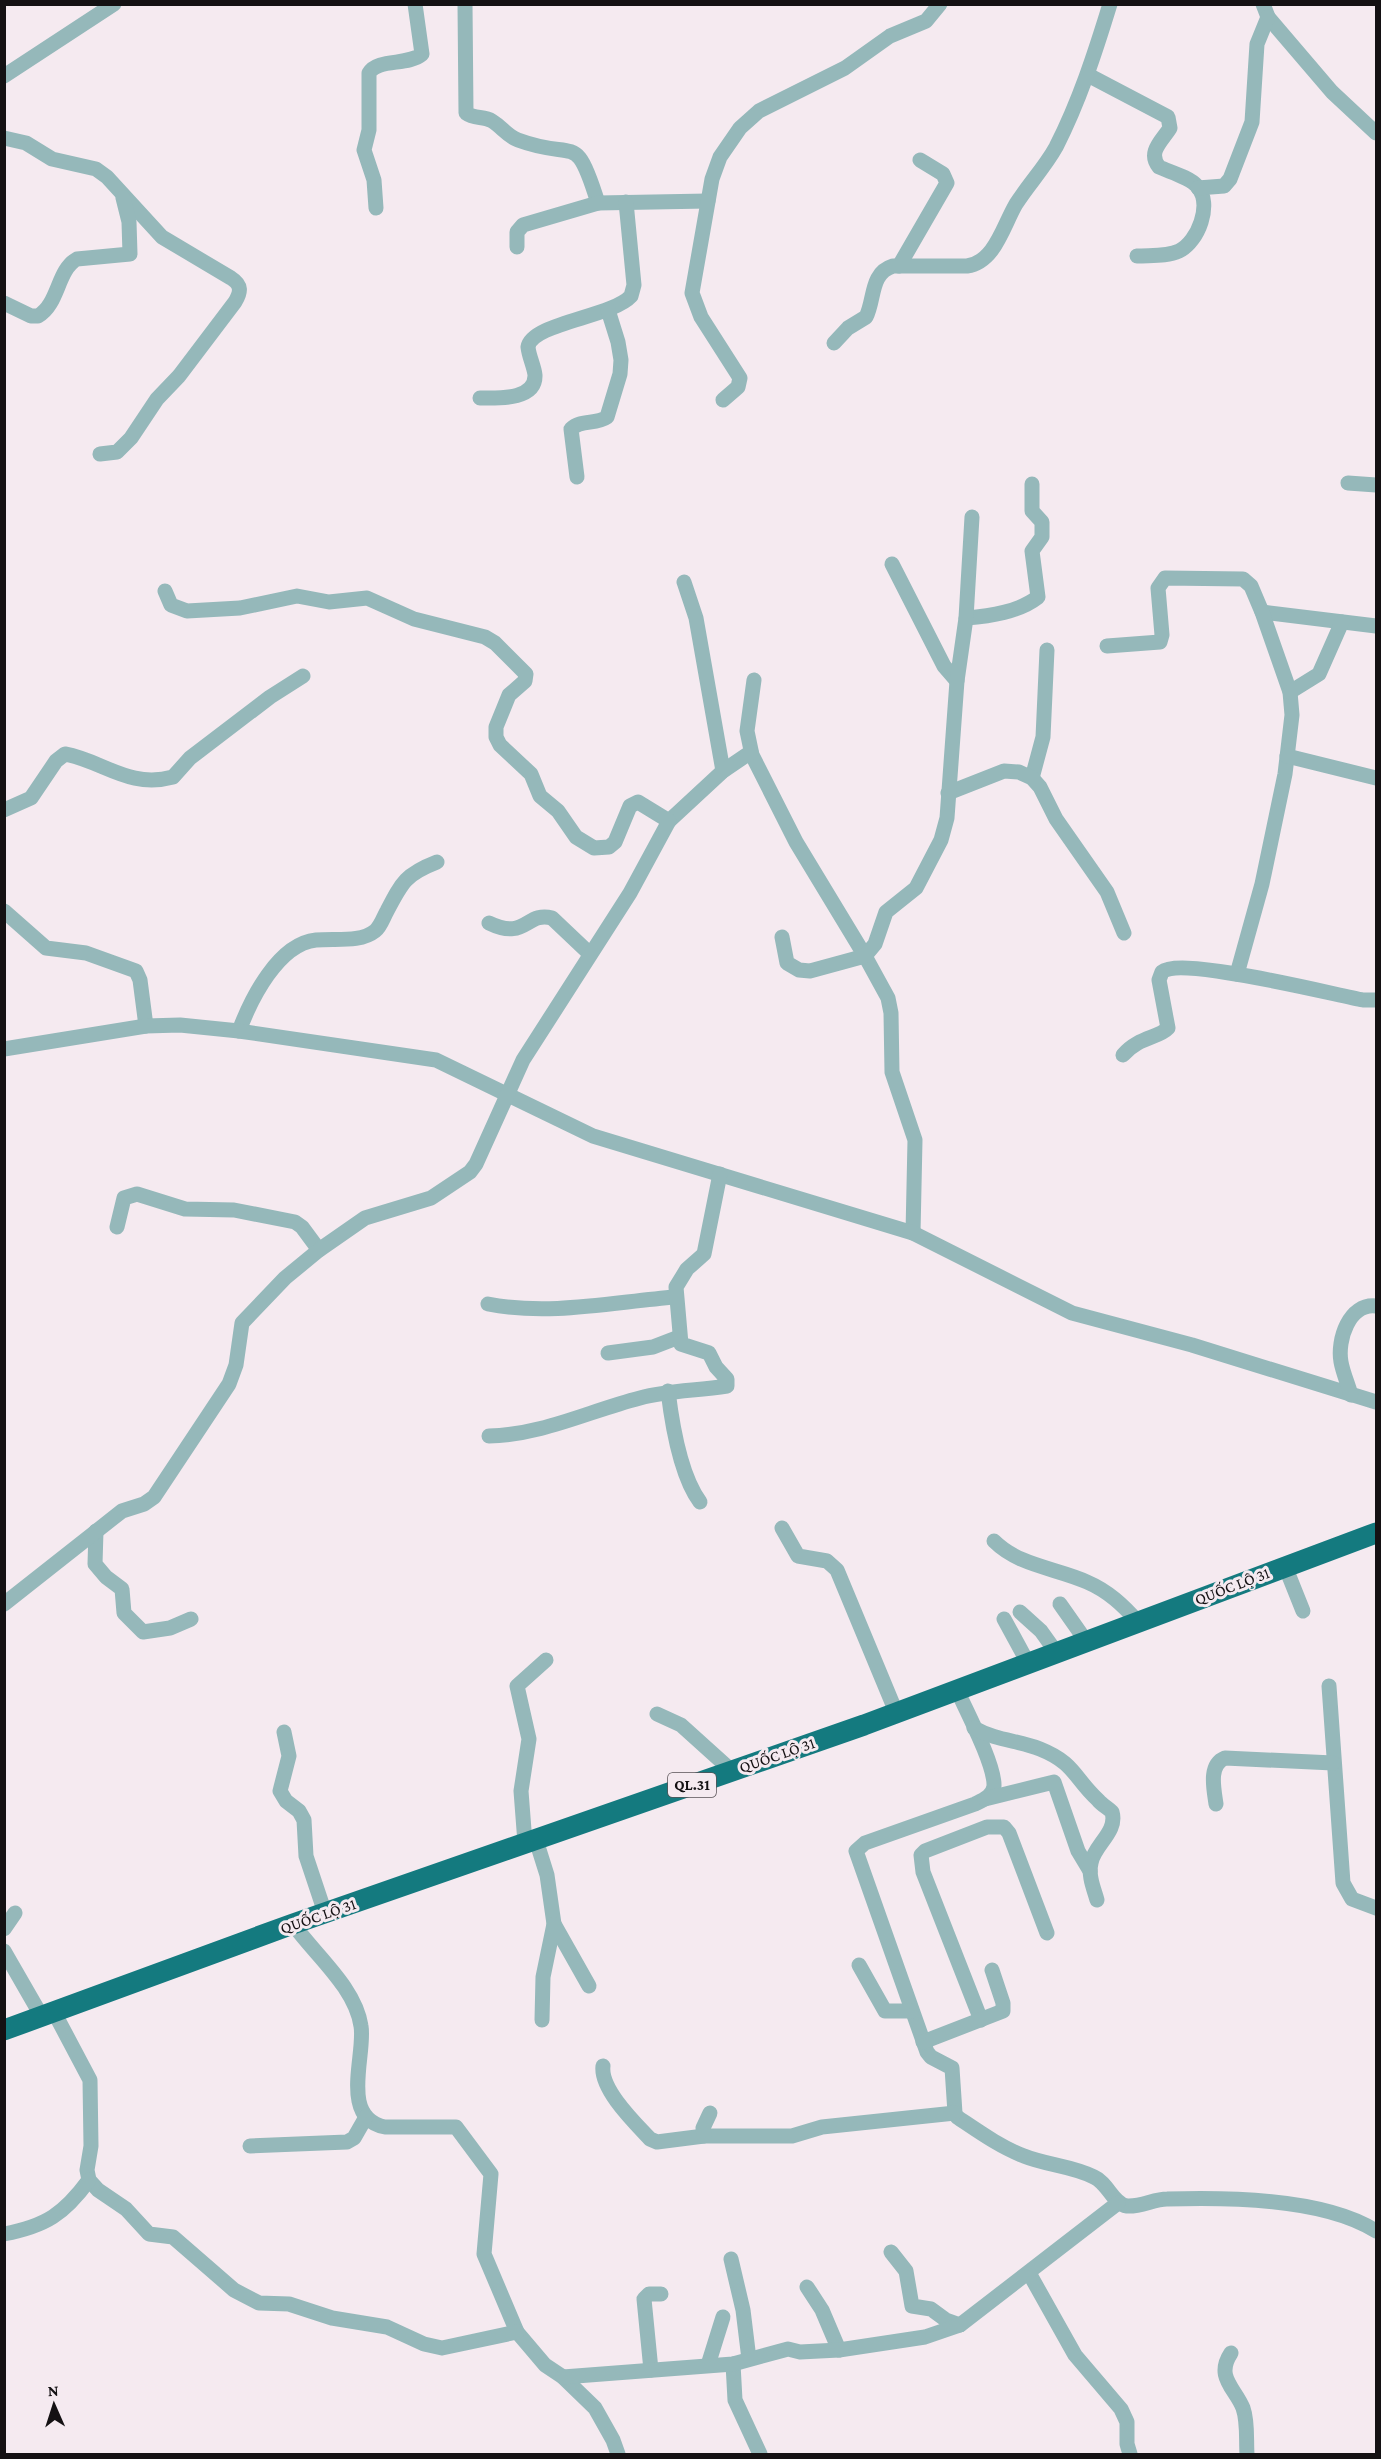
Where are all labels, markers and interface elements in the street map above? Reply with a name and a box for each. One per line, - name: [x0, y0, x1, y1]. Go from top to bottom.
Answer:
- street label: QUỐC LỘ 31: [1192, 1563, 1272, 1609]
- street label: QUỐC LỘ 31: [737, 1733, 817, 1777]
- road number: QL.31: [668, 1773, 716, 1797]
- street label: QUỐC LỘ 31: [278, 1894, 358, 1938]
- north arrow: [24, 2375, 84, 2435]
- text: N: [47, 2382, 59, 2399]

